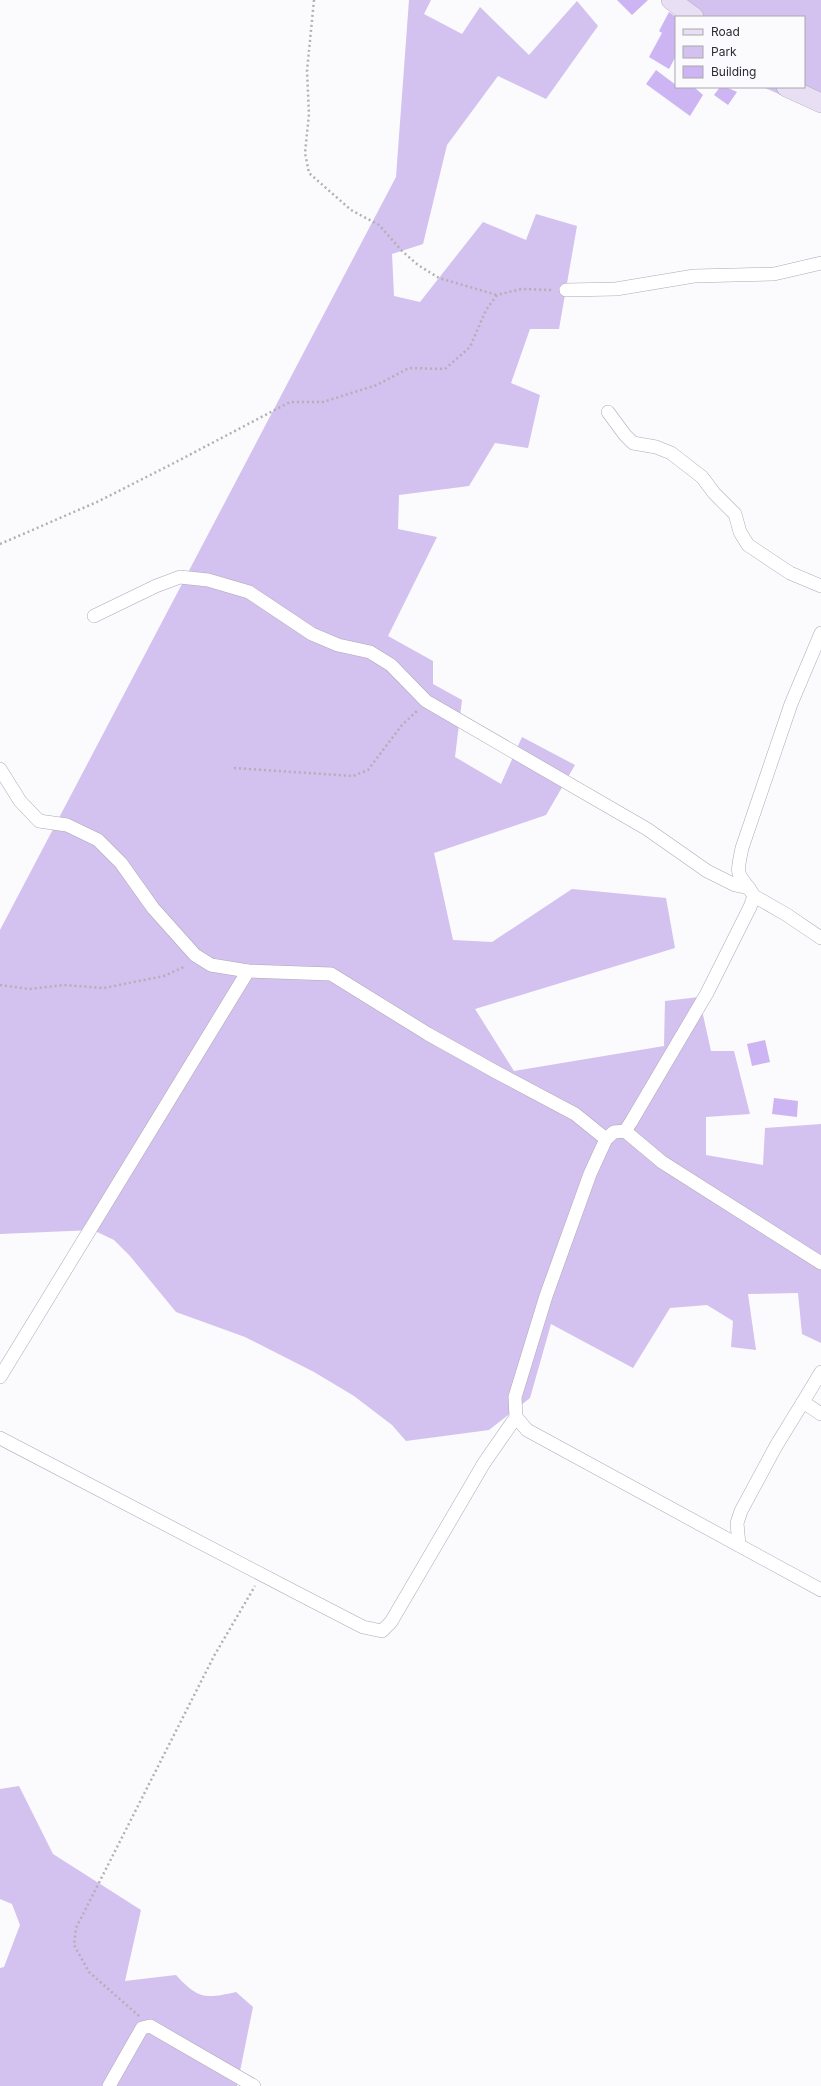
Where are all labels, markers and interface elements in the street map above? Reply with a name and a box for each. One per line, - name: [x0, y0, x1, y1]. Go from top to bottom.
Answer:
- legend: [675, 16, 805, 88]
- text: Road: [711, 24, 740, 39]
- text: Park: [711, 44, 737, 59]
- text: Building: [711, 64, 756, 79]

